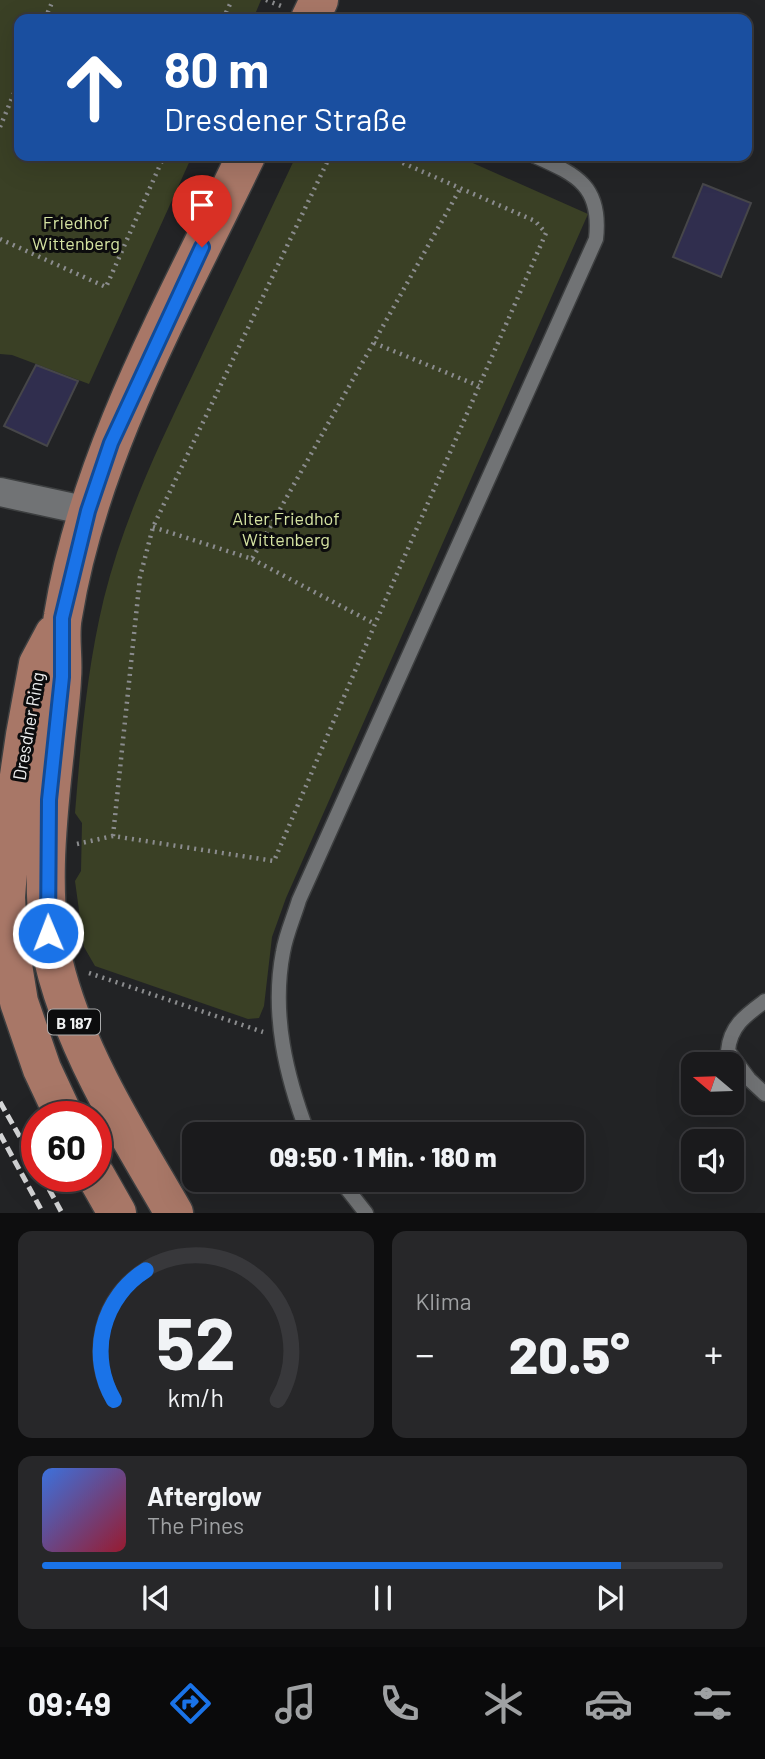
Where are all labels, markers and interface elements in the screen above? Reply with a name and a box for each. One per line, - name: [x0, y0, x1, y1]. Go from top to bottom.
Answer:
- text: 80 m: [164, 39, 269, 98]
- icon: ahead: [49, 42, 140, 133]
- text: Dresdener Straße: [164, 99, 407, 137]
- pin: [172, 175, 232, 247]
- icon: arrive: [183, 186, 221, 224]
- park label: Friedhof Wittenberg: [32, 211, 120, 254]
- park label: Alter Friedhof Wittenberg: [232, 507, 340, 550]
- street label: Dresdner Ring: [8, 670, 48, 782]
- position arrow: [11, 896, 85, 970]
- road number: B 187: [48, 1010, 100, 1034]
- north arrow: [681, 1052, 744, 1115]
- map controls: [681, 1052, 744, 1192]
- speed limit sign: 60: [21, 1101, 112, 1192]
- button: sound: [681, 1129, 744, 1192]
- text: 09:50 · 1 Min. · 180 m: [269, 1141, 497, 1172]
- text: Klima: [416, 1287, 471, 1315]
- text: 52: [156, 1298, 236, 1386]
- text: 20.5°: [509, 1322, 630, 1384]
- text: −: [416, 1330, 435, 1376]
- text: +: [704, 1330, 723, 1376]
- text: km/h: [167, 1382, 224, 1412]
- text: Afterglow: [147, 1480, 262, 1511]
- text: The Pines: [147, 1511, 244, 1539]
- icon: previous: [137, 1579, 175, 1617]
- icon: pause: [364, 1579, 402, 1617]
- icon: next: [591, 1579, 629, 1617]
- icon: directions: [166, 1679, 215, 1728]
- icon: music: [271, 1679, 320, 1728]
- icon: phone: [375, 1679, 424, 1728]
- icon: climate: [479, 1679, 528, 1728]
- icon: car: [584, 1679, 633, 1728]
- icon: filters: [688, 1679, 737, 1728]
- text: 09:49: [28, 1684, 111, 1722]

